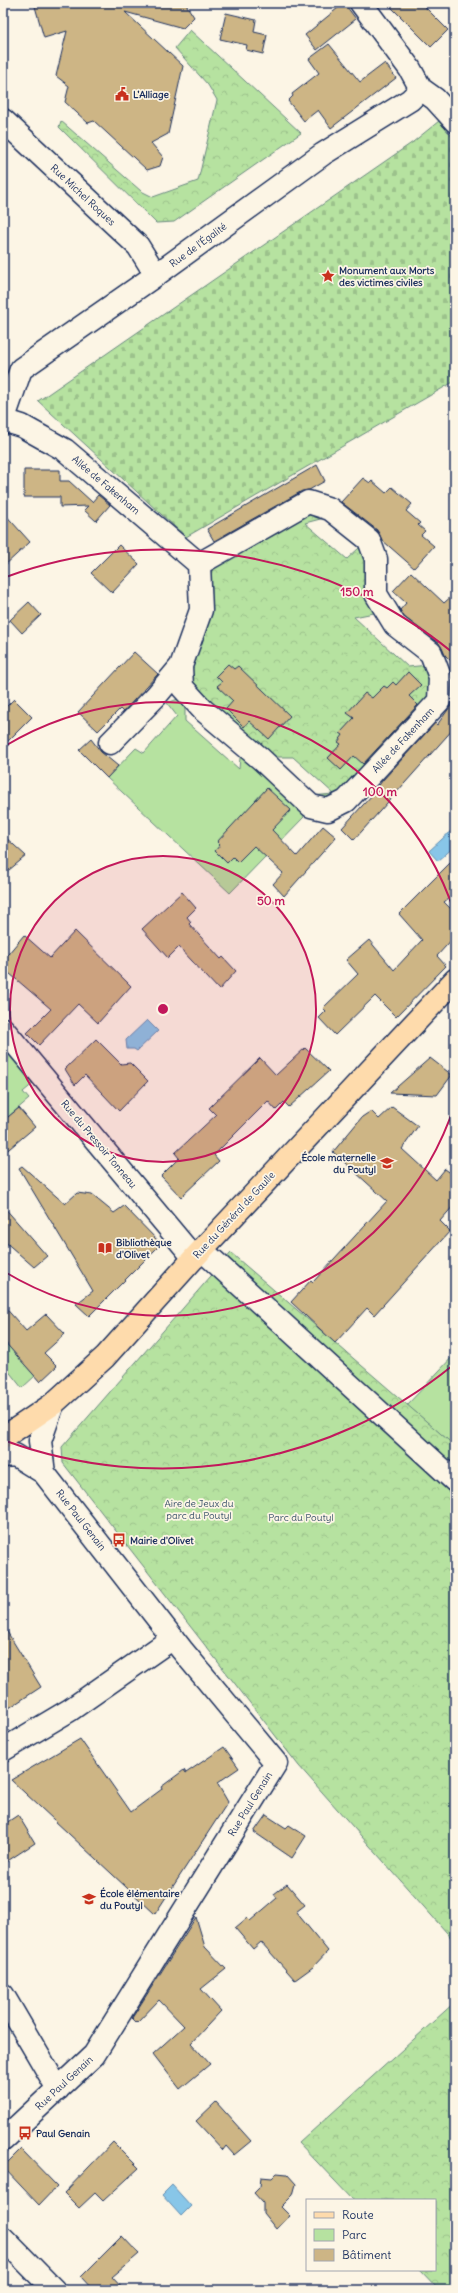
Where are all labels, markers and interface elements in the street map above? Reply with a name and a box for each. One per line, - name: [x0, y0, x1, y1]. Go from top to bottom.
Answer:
- public building icon: L'Alliage: [114, 86, 130, 102]
- place label: L'Alliage: [133, 88, 170, 101]
- street label: Rue Michel Roques: [48, 162, 119, 229]
- street label: Rue de l'Égalité: [167, 220, 229, 270]
- place label: Monument aux Morts des victimes civiles: [339, 264, 435, 289]
- place icon: Monument aux Morts des victimes civiles: [320, 268, 336, 284]
- street label: Allée de Fakenham: [69, 453, 143, 517]
- text: 150 m: [341, 584, 374, 599]
- street label: Allée de Fakenham: [369, 704, 437, 776]
- text: 100 m: [363, 784, 397, 799]
- text: 50 m: [257, 893, 286, 908]
- centre of rings: [156, 1002, 170, 1016]
- street label: Rue du Pressoir Tonneau: [58, 1097, 140, 1191]
- place label: École maternelle du Poutyl: [301, 1151, 377, 1176]
- school or university icon: École maternelle du Poutyl: [379, 1155, 395, 1171]
- street label: Rue du Général de Gaulle: [190, 1169, 278, 1261]
- place label: Bibliothèque d'Olivet: [116, 1236, 172, 1261]
- library icon: Bibliothèque d'Olivet: [97, 1240, 113, 1256]
- street label: Rue Paul Genain: [53, 1487, 109, 1553]
- park label: Aire de Jeux du parc du Poutyl: [164, 1497, 234, 1522]
- park label: Parc du Poutyl: [268, 1511, 334, 1524]
- bus stop icon: Mairie d'Olivet: [111, 1532, 127, 1548]
- place label: Mairie d'Olivet: [130, 1534, 194, 1547]
- street label: Rue Paul Genain: [225, 1769, 275, 1839]
- place label: École élémentaire du Poutyl: [100, 1887, 180, 1912]
- school or university icon: École élémentaire du Poutyl: [81, 1891, 97, 1907]
- street label: Rue Paul Genain: [33, 2053, 96, 2113]
- bus stop icon: Paul Genain: [17, 2125, 33, 2141]
- place label: Paul Genain: [36, 2127, 90, 2140]
- legend: [306, 2199, 436, 2271]
- text: Route: [342, 2207, 374, 2222]
- text: Parc: [342, 2227, 367, 2242]
- text: Bâtiment: [342, 2247, 391, 2262]

